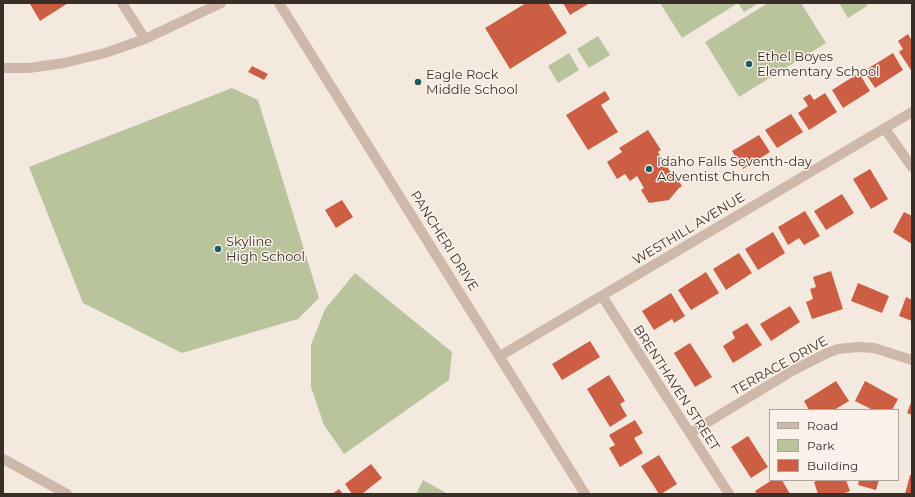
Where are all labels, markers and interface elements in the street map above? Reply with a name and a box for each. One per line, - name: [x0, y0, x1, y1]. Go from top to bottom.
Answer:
- place label: Ethel Boyes Elementary School: [757, 49, 880, 80]
- marker: Ethel Boyes Elementary School: [744, 59, 754, 69]
- place label: Eagle Rock Middle School: [426, 67, 518, 98]
- marker: Eagle Rock Middle School: [413, 77, 423, 87]
- place label: Idaho Falls Seventh-day Adventist Church: [657, 154, 812, 185]
- marker: Idaho Falls Seventh-day Adventist Church: [644, 164, 654, 174]
- street label: PANCHERI DRIVE: [407, 188, 481, 294]
- street label: WESTHILL AVENUE: [630, 189, 748, 269]
- place label: Skyline High School: [226, 234, 305, 265]
- marker: Skyline High School: [213, 244, 223, 254]
- street label: BRENTHAVEN STREET: [630, 322, 722, 454]
- street label: TERRACE DRIVE: [729, 333, 831, 399]
- legend: [769, 409, 899, 481]
- text: Road: [807, 418, 838, 433]
- text: Park: [807, 438, 834, 453]
- text: Building: [807, 458, 858, 473]

